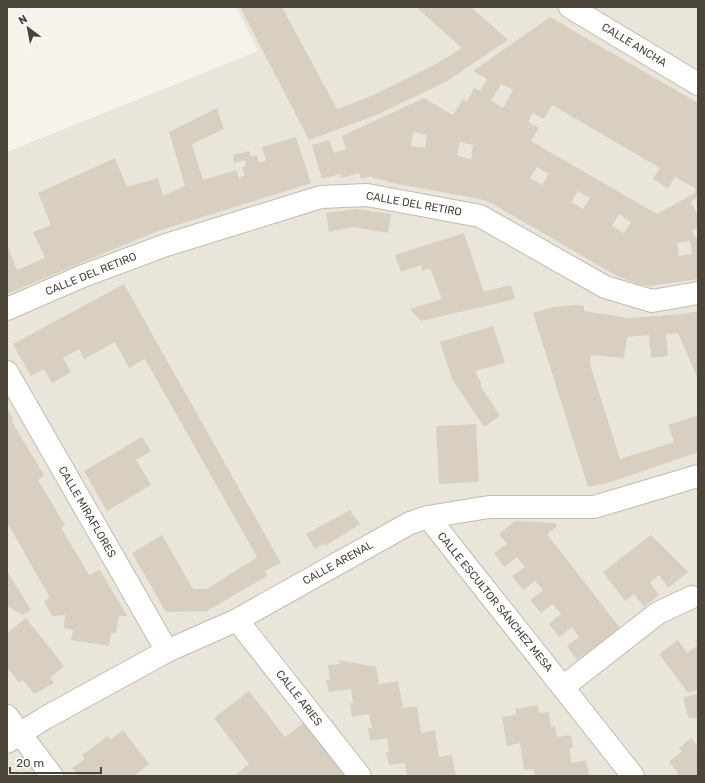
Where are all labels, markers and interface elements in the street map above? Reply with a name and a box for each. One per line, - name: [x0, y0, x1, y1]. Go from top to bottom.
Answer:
- north arrow: [8, 8, 48, 48]
- text: N: [16, 12, 30, 28]
- street label: CALLE ANCHA: [599, 20, 669, 70]
- street label: CALLE DEL RETIRO: [365, 189, 463, 219]
- street label: CALLE DEL RETIRO: [44, 250, 138, 298]
- street label: CALLE MIRAFLORES: [56, 464, 119, 560]
- street label: CALLE ESCULTOR SÁNCHEZ MESA: [435, 530, 556, 675]
- street label: CALLE ARENAL: [301, 538, 375, 588]
- street label: CALLE ARIES: [273, 668, 325, 729]
- scale bar: [10, 749, 101, 775]
- text: 20 m: [16, 756, 44, 770]

